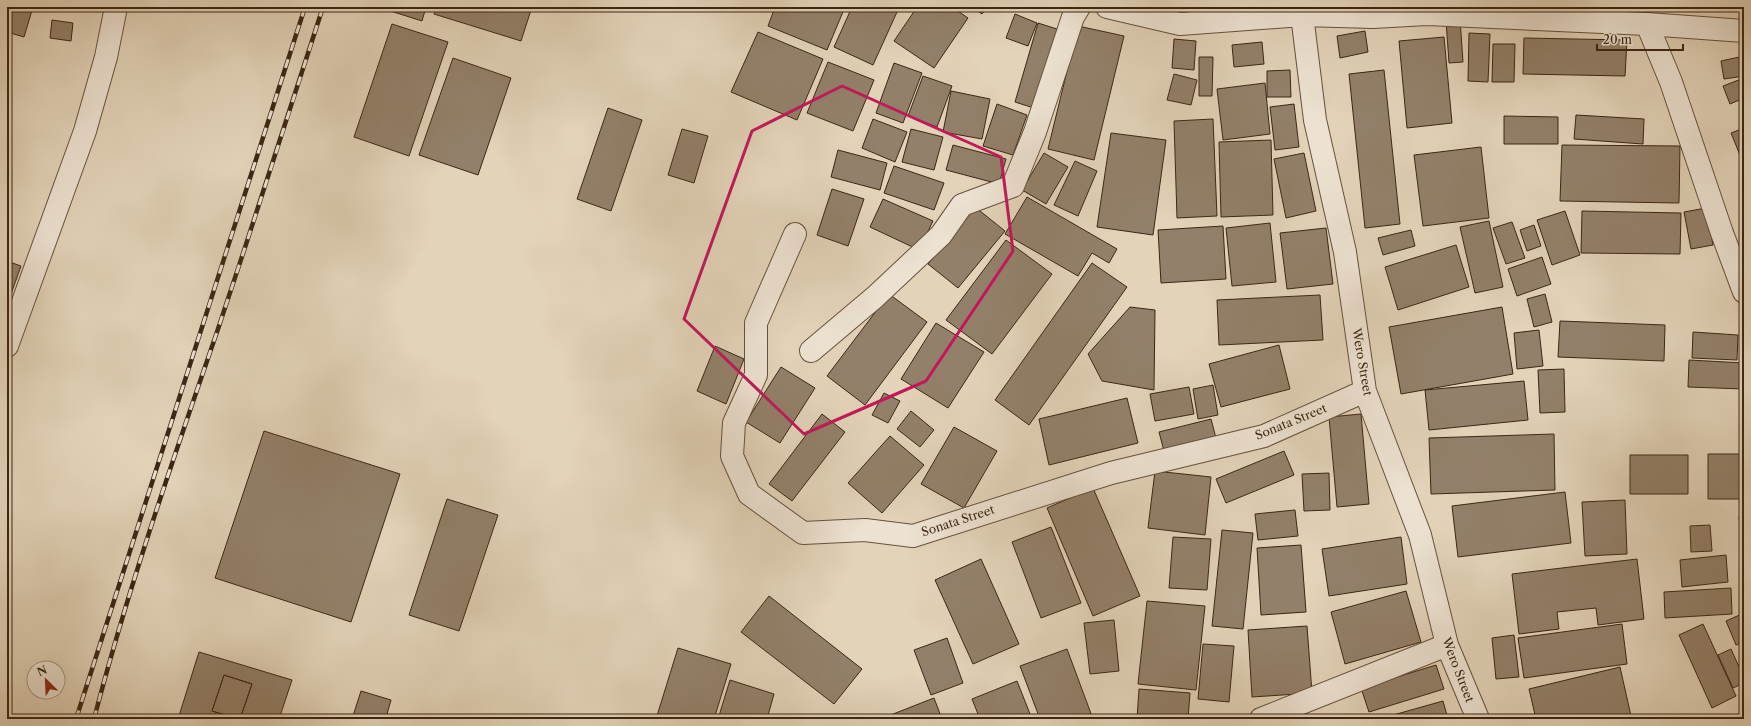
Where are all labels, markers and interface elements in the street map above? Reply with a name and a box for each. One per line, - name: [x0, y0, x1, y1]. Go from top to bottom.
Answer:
- scale bar: [1597, 26, 1683, 52]
- text: 20 m: [1603, 32, 1632, 47]
- street label: Wero Street: [1349, 326, 1376, 398]
- street label: Sonata Street: [1253, 400, 1330, 443]
- street label: Sonata Street: [919, 501, 997, 539]
- street label: Wero Street: [1439, 634, 1478, 705]
- north arrow: [26, 660, 66, 700]
- text: N: [35, 662, 50, 679]

